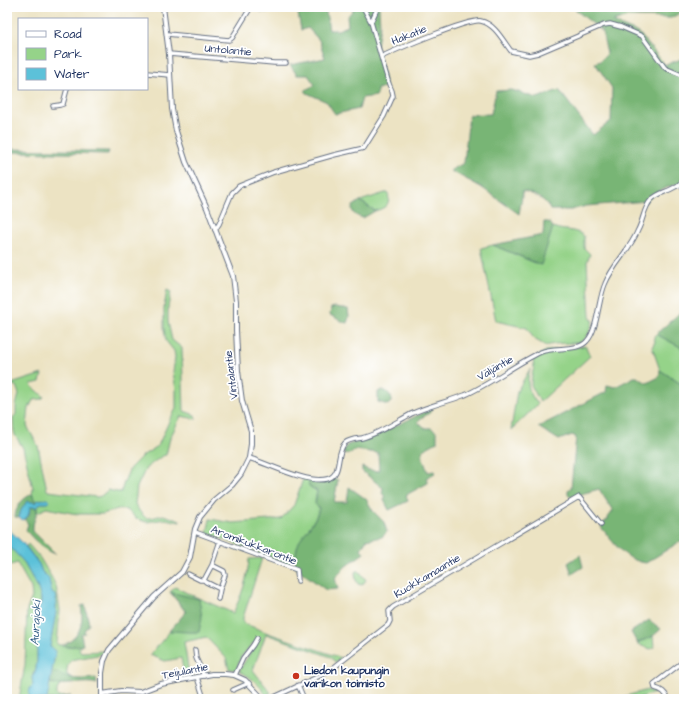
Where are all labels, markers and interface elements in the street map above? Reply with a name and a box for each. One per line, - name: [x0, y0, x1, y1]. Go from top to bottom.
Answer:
- legend: [18, 18, 148, 90]
- street label: Hakatie: [389, 21, 429, 49]
- text: Road: [54, 26, 82, 43]
- street label: Untolantie: [204, 40, 252, 60]
- text: Park: [54, 46, 82, 63]
- text: Water: [54, 66, 90, 83]
- street label: Vintalantie: [221, 350, 241, 400]
- street label: Väljäntie: [474, 352, 516, 384]
- street label: Aromikukkarontie: [209, 522, 299, 568]
- street label: Kuokkamaantie: [391, 550, 463, 602]
- water label: Aurajoki: [26, 598, 46, 646]
- street label: Teijulantie: [161, 659, 209, 683]
- place label: Liedon kaupungin varikon toimisto: [304, 663, 389, 691]
- marker: Liedon kaupungin varikon toimisto: [291, 671, 301, 681]

